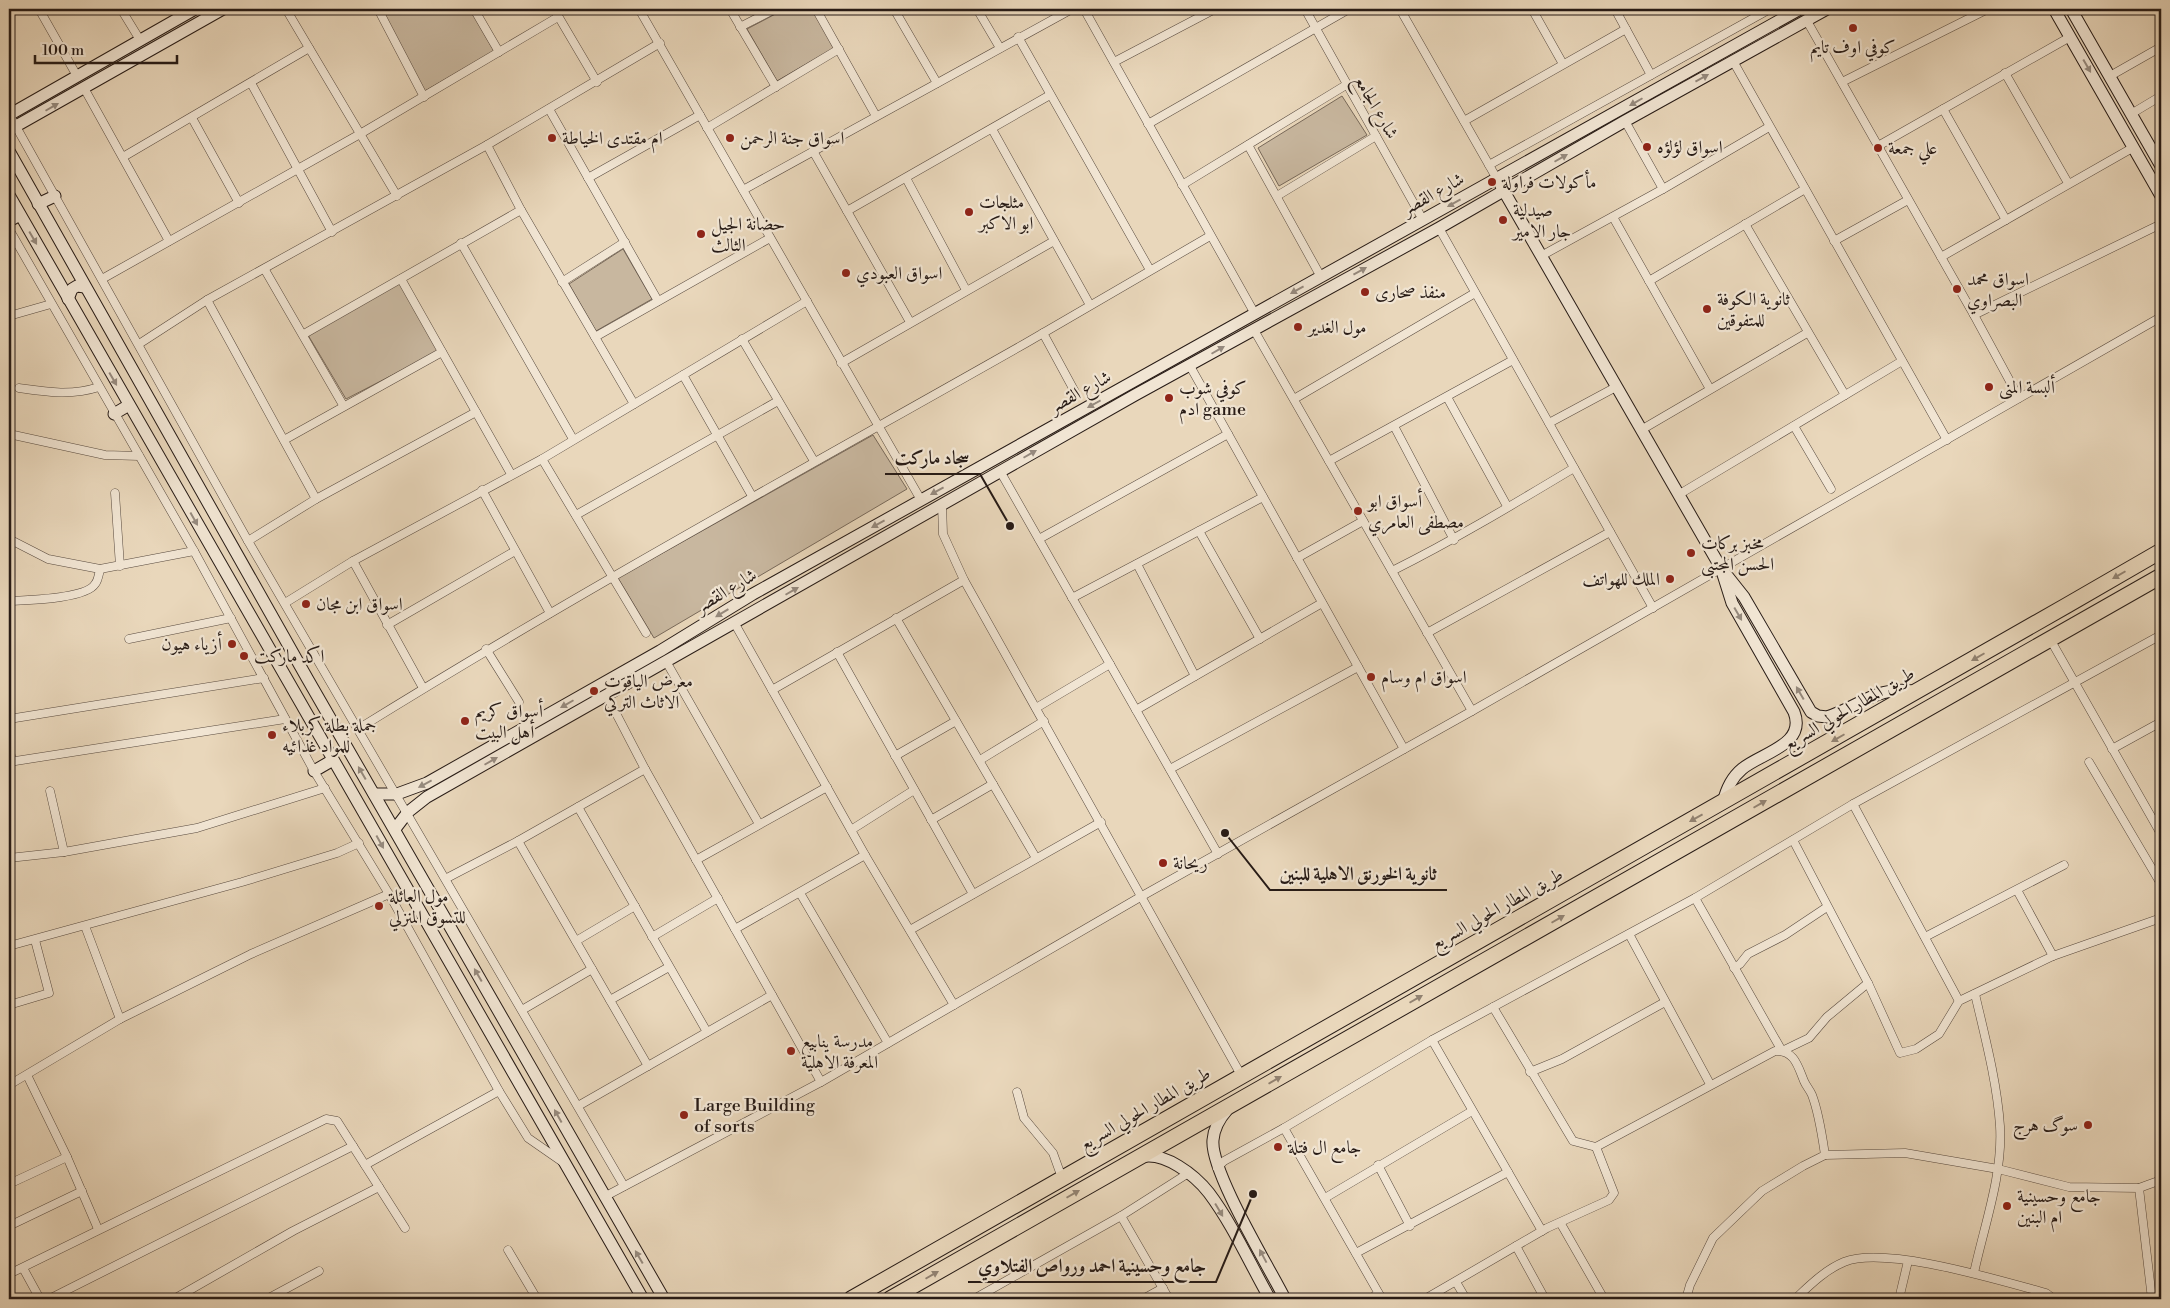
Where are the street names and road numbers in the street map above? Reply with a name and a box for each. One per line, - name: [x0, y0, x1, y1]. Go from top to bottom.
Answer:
- street label: شارع الجامع: [1345, 71, 1404, 145]
- street label: شارع القصر: [1396, 167, 1470, 224]
- street label: شارع القصر: [1043, 365, 1117, 422]
- street label: شارع القصر: [689, 564, 763, 622]
- street label: طريق المطار الحولي السريع: [1779, 662, 1921, 760]
- street label: طريق المطار الحولي السريع: [1427, 863, 1569, 959]
- street label: طريق المطار الحولي السريع: [1075, 1062, 1217, 1160]

